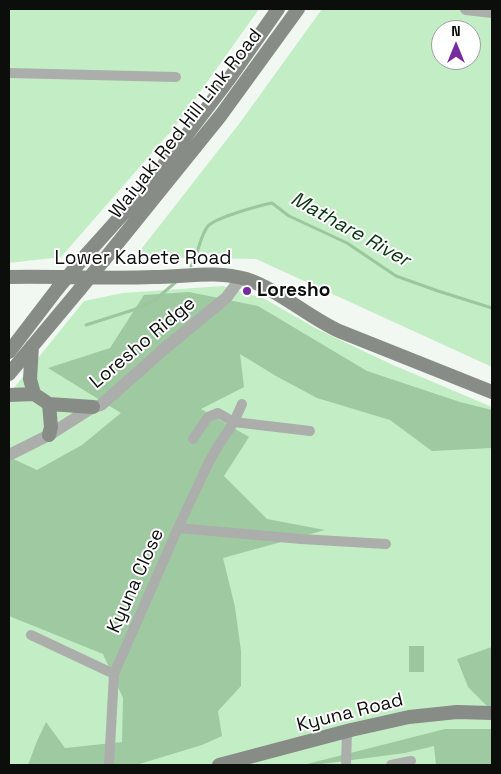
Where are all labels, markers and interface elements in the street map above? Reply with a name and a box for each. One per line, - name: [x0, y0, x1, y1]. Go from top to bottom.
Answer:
- north arrow: [431, 20, 481, 70]
- text: N: [451, 22, 461, 40]
- street label: Waiyaki Red Hill Link Road: [105, 25, 267, 223]
- water label: Mathare River: [286, 187, 414, 273]
- street label: Lower Kabete Road: [55, 248, 231, 270]
- place label: Loresho: [257, 280, 330, 302]
- marker: Loresho: [241, 285, 253, 297]
- street label: Loresho Ridge: [86, 292, 200, 394]
- street label: Kyuna Close: [103, 525, 169, 637]
- street label: Kyuna Road: [294, 689, 406, 737]

